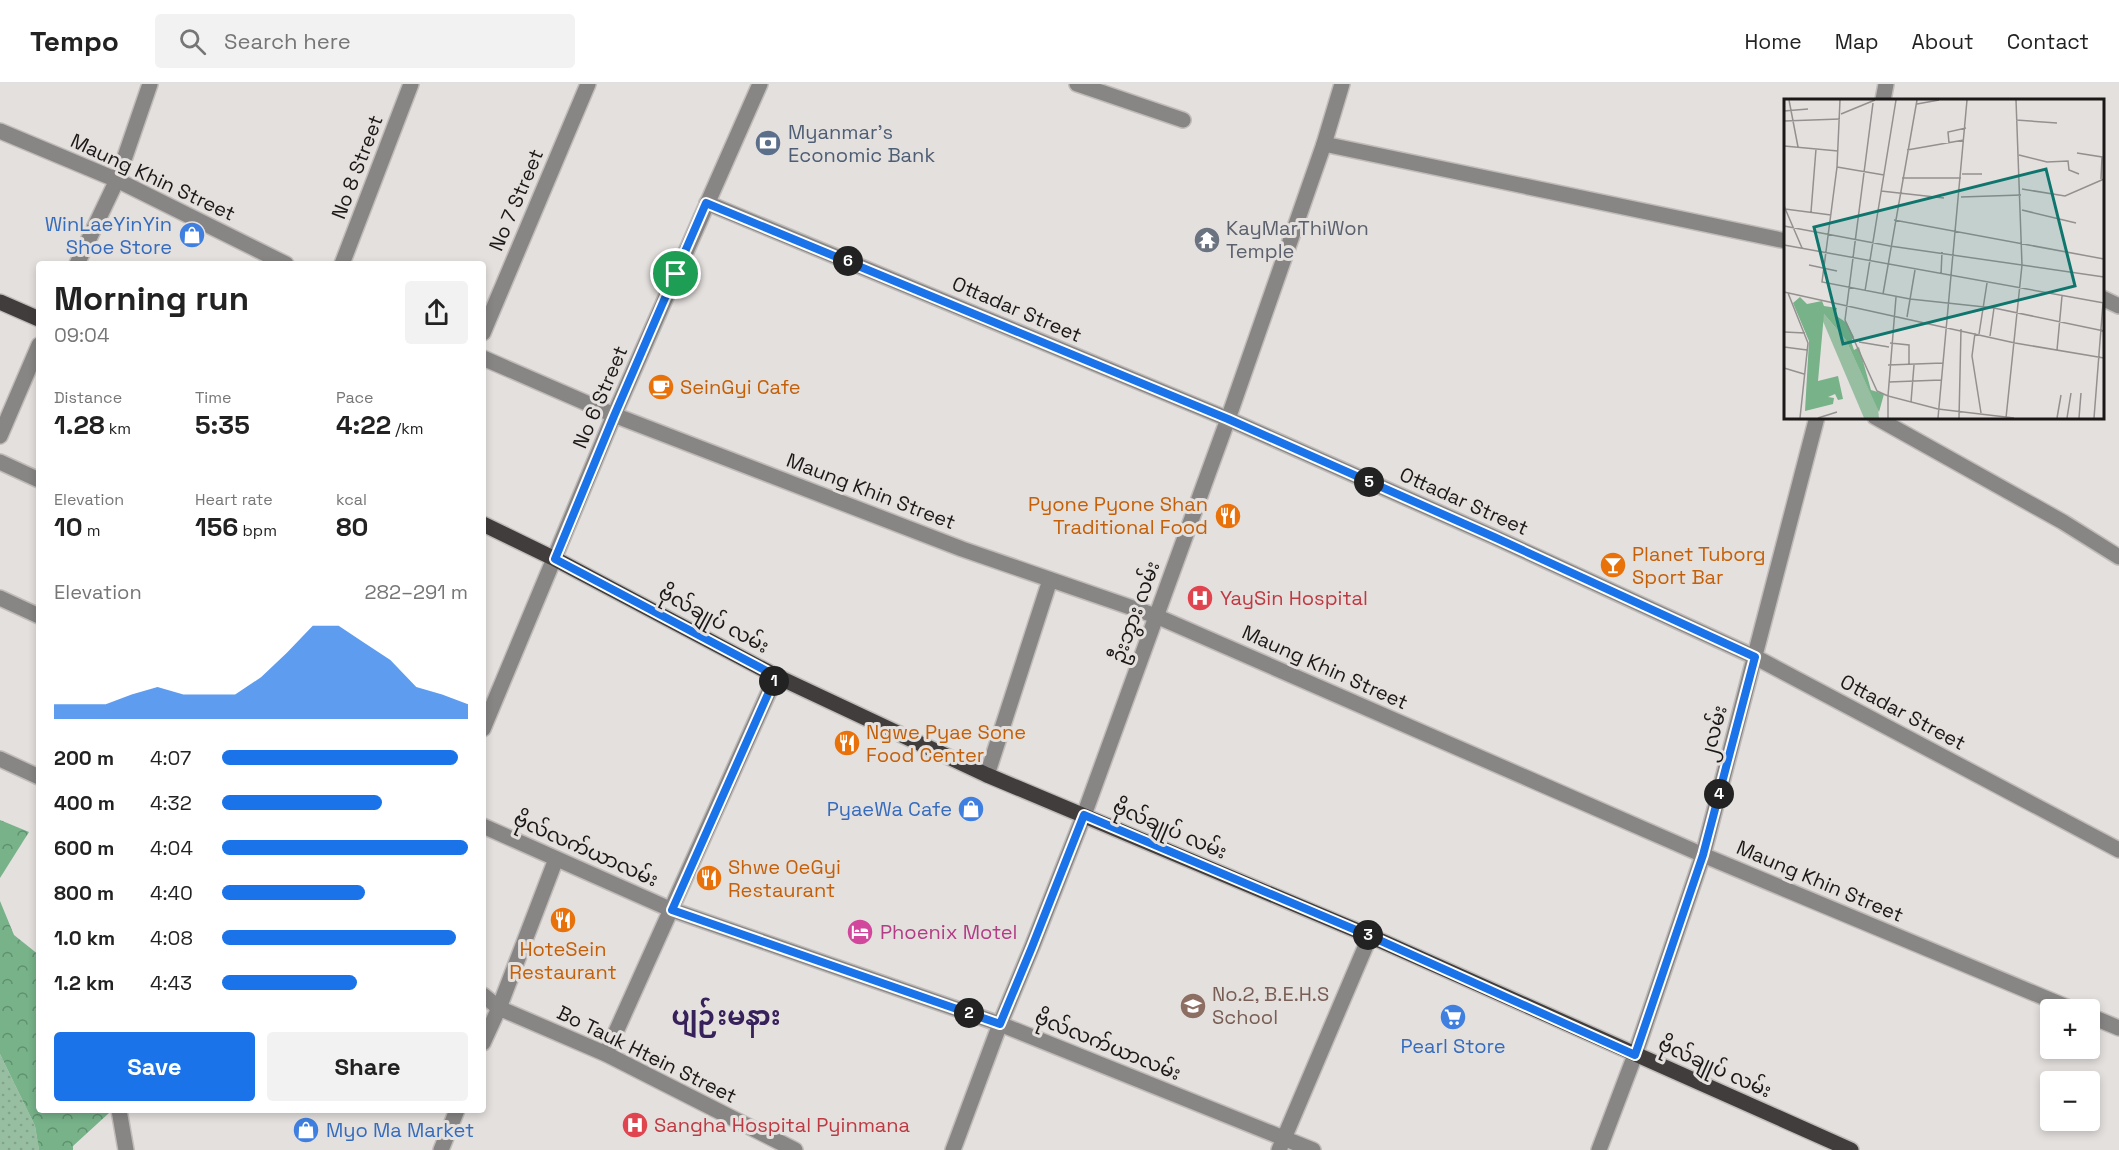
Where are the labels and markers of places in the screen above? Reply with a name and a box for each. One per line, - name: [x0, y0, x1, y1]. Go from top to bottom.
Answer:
- place label: Myanmar's Economic Bank: [788, 119, 935, 168]
- bank icon: Myanmar's Economic Bank: [753, 128, 783, 158]
- place label: WinLaeYinYin Shoe Store: [45, 211, 172, 260]
- place label: KayMarThiWon Temple: [1226, 215, 1369, 264]
- shop icon: WinLaeYinYin Shoe Store: [177, 220, 207, 250]
- temple icon: KayMarThiWon Temple: [1192, 225, 1222, 255]
- pin: 6: [833, 246, 863, 276]
- pin: [650, 248, 701, 299]
- cafe icon: SeinGyi Cafe: [646, 372, 676, 402]
- place label: SeinGyi Cafe: [680, 374, 801, 400]
- pin: 5: [1354, 467, 1384, 497]
- place label: Pyone Pyone Shan Traditional Food: [1028, 491, 1208, 540]
- restaurant icon: Pyone Pyone Shan Traditional Food: [1213, 501, 1243, 531]
- place label: Planet Tuborg Sport Bar: [1632, 541, 1766, 590]
- bar icon: Planet Tuborg Sport Bar: [1598, 550, 1628, 580]
- hospital icon: YaySin Hospital: [1185, 583, 1215, 613]
- place label: YaySin Hospital: [1220, 585, 1368, 611]
- pin: 1: [759, 666, 789, 696]
- place label: Ngwe Pyae Sone Food Center: [866, 719, 1026, 768]
- restaurant icon: Ngwe Pyae Sone Food Center: [832, 728, 862, 758]
- pin: 4: [1704, 779, 1734, 809]
- shop icon: PyaeWa Cafe: [956, 794, 986, 824]
- place label: PyaeWa Cafe: [827, 796, 952, 822]
- place label: Shwe OeGyi Restaurant: [728, 854, 841, 903]
- restaurant icon: Shwe OeGyi Restaurant: [694, 863, 724, 893]
- restaurant icon: HoteSein Restaurant: [548, 905, 578, 935]
- hotel icon: Phoenix Motel: [845, 917, 875, 947]
- place label: Phoenix Motel: [880, 919, 1018, 945]
- pin: 3: [1353, 920, 1383, 950]
- place label: HoteSein Restaurant: [509, 936, 617, 985]
- place label: No.2, B.E.H.S School: [1212, 981, 1329, 1030]
- school or university icon: No.2, B.E.H.S School: [1178, 991, 1208, 1021]
- pin: 2: [954, 998, 984, 1028]
- supermarket icon: Pearl Store: [1438, 1002, 1468, 1032]
- place label: Pearl Store: [1400, 1033, 1506, 1059]
- hospital icon: Sangha Hospital Pyinmana: [620, 1110, 650, 1140]
- place label: Sangha Hospital Pyinmana: [654, 1112, 910, 1138]
- shop icon: Myo Ma Market: [291, 1115, 321, 1145]
- place label: Myo Ma Market: [326, 1117, 474, 1143]

